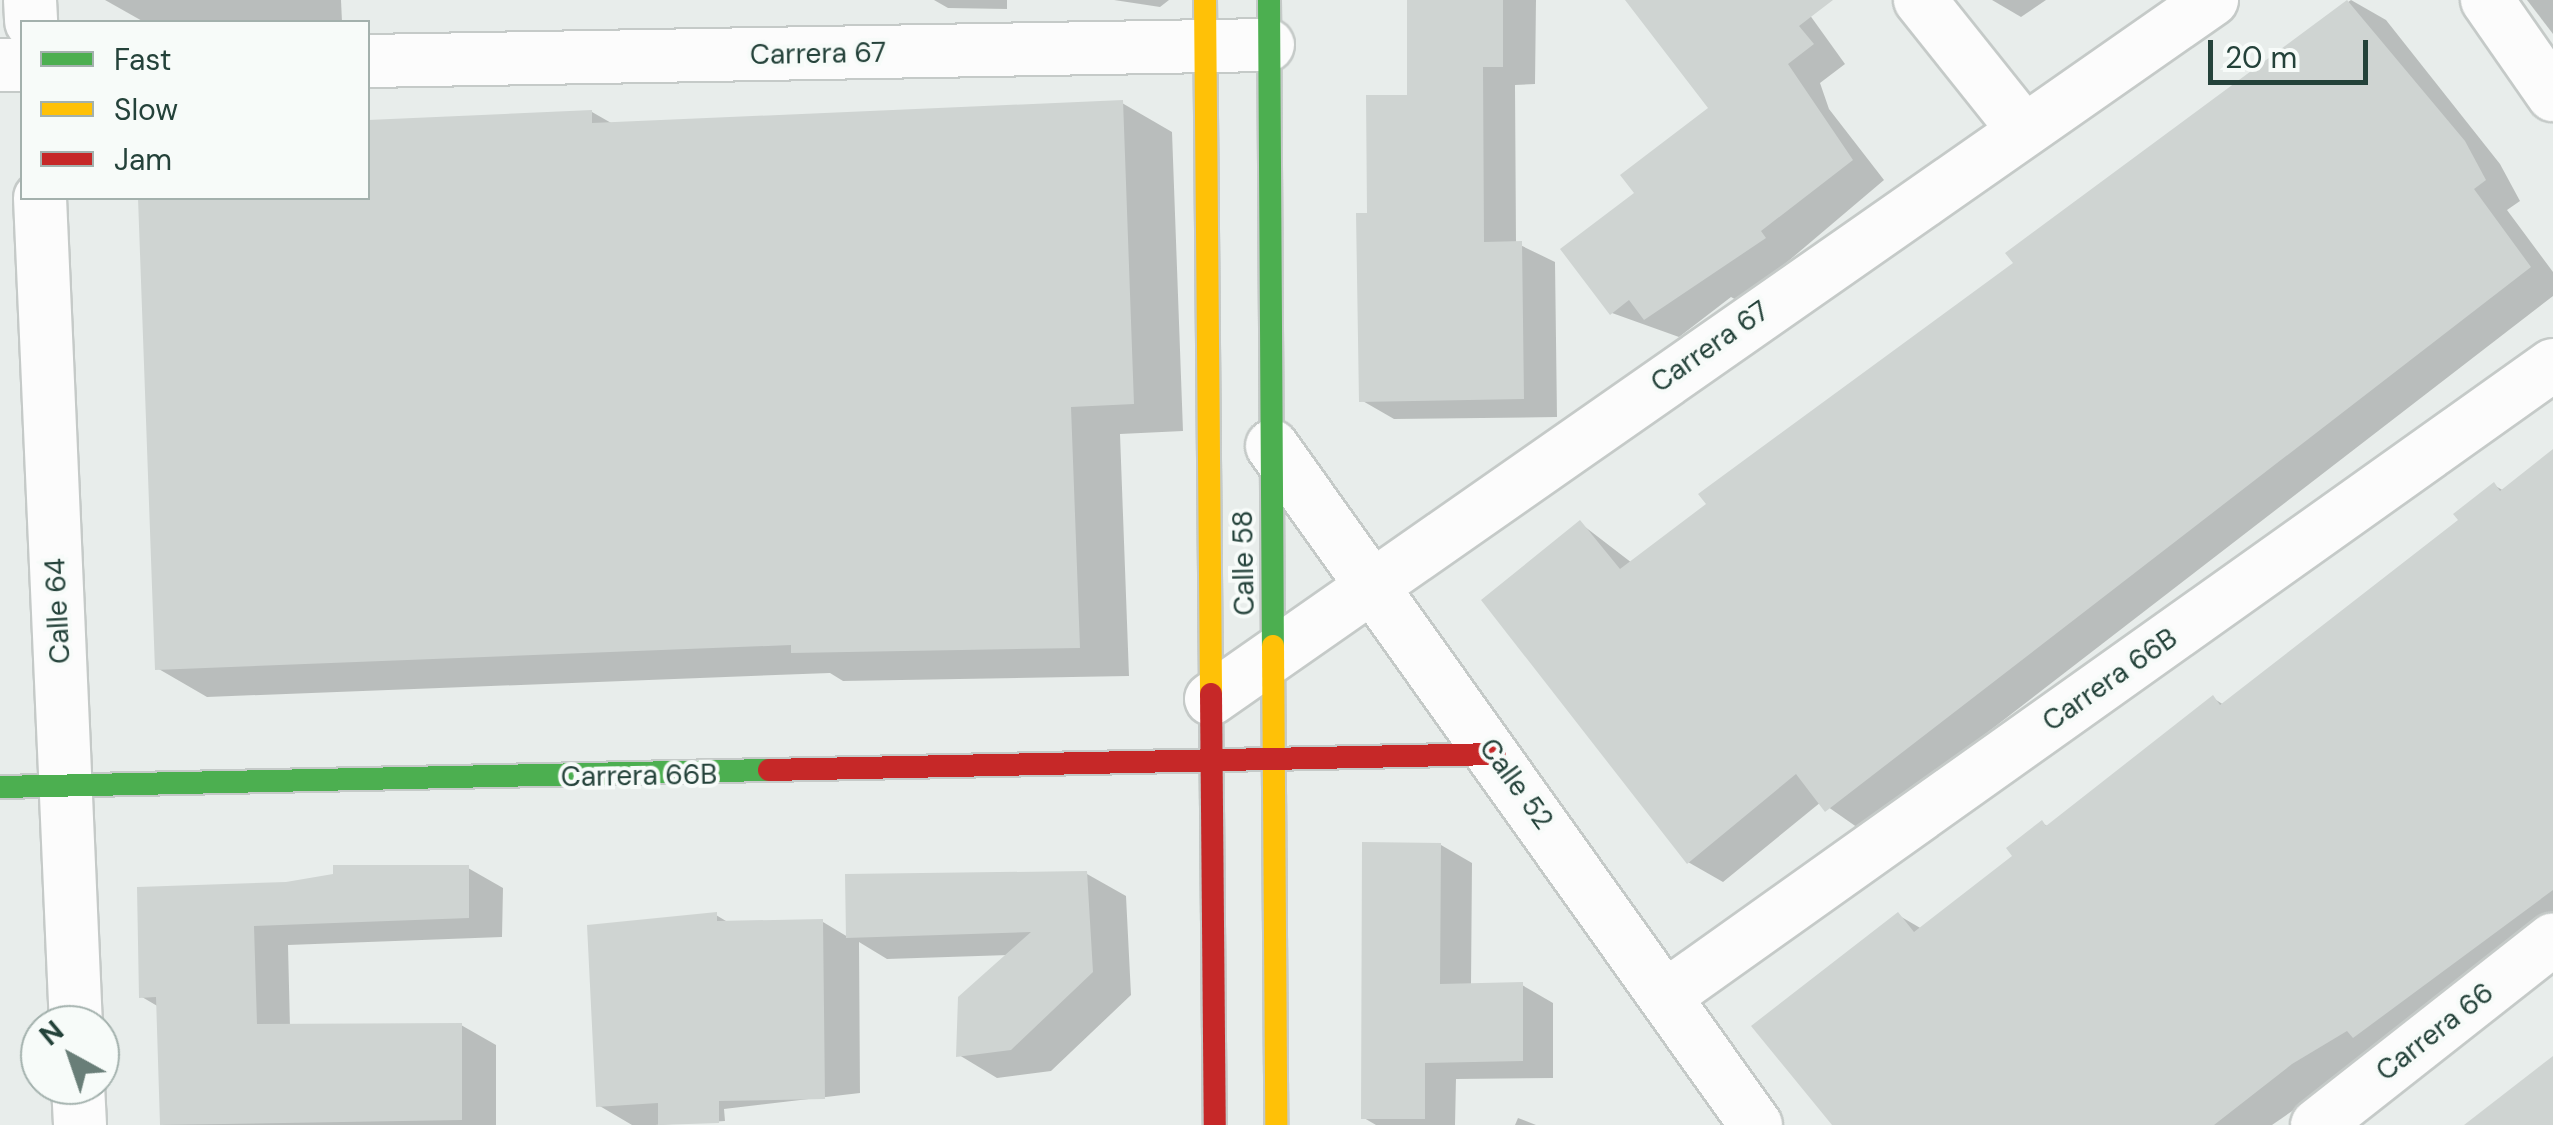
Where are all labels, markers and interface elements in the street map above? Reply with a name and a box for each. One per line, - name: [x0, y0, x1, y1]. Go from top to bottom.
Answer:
- legend: [20, 20, 370, 200]
- scale bar: [2213, 20, 2373, 82]
- street label: Carrera 67: [750, 36, 886, 72]
- text: 20 m: [2225, 38, 2297, 77]
- text: Fast: [114, 40, 172, 79]
- text: Slow: [114, 90, 178, 129]
- text: Jam: [114, 140, 172, 179]
- street label: Carrera 67: [1645, 294, 1775, 400]
- street label: Calle 58: [1226, 510, 1262, 616]
- street label: Calle 64: [38, 557, 78, 665]
- street label: Carrera 66B: [2036, 621, 2184, 739]
- street label: Calle 52: [1472, 732, 1560, 836]
- street label: Carrera 66B: [560, 758, 718, 794]
- street label: Carrera 66: [2370, 976, 2500, 1088]
- north arrow: [20, 1005, 120, 1105]
- text: N: [32, 1012, 71, 1054]

